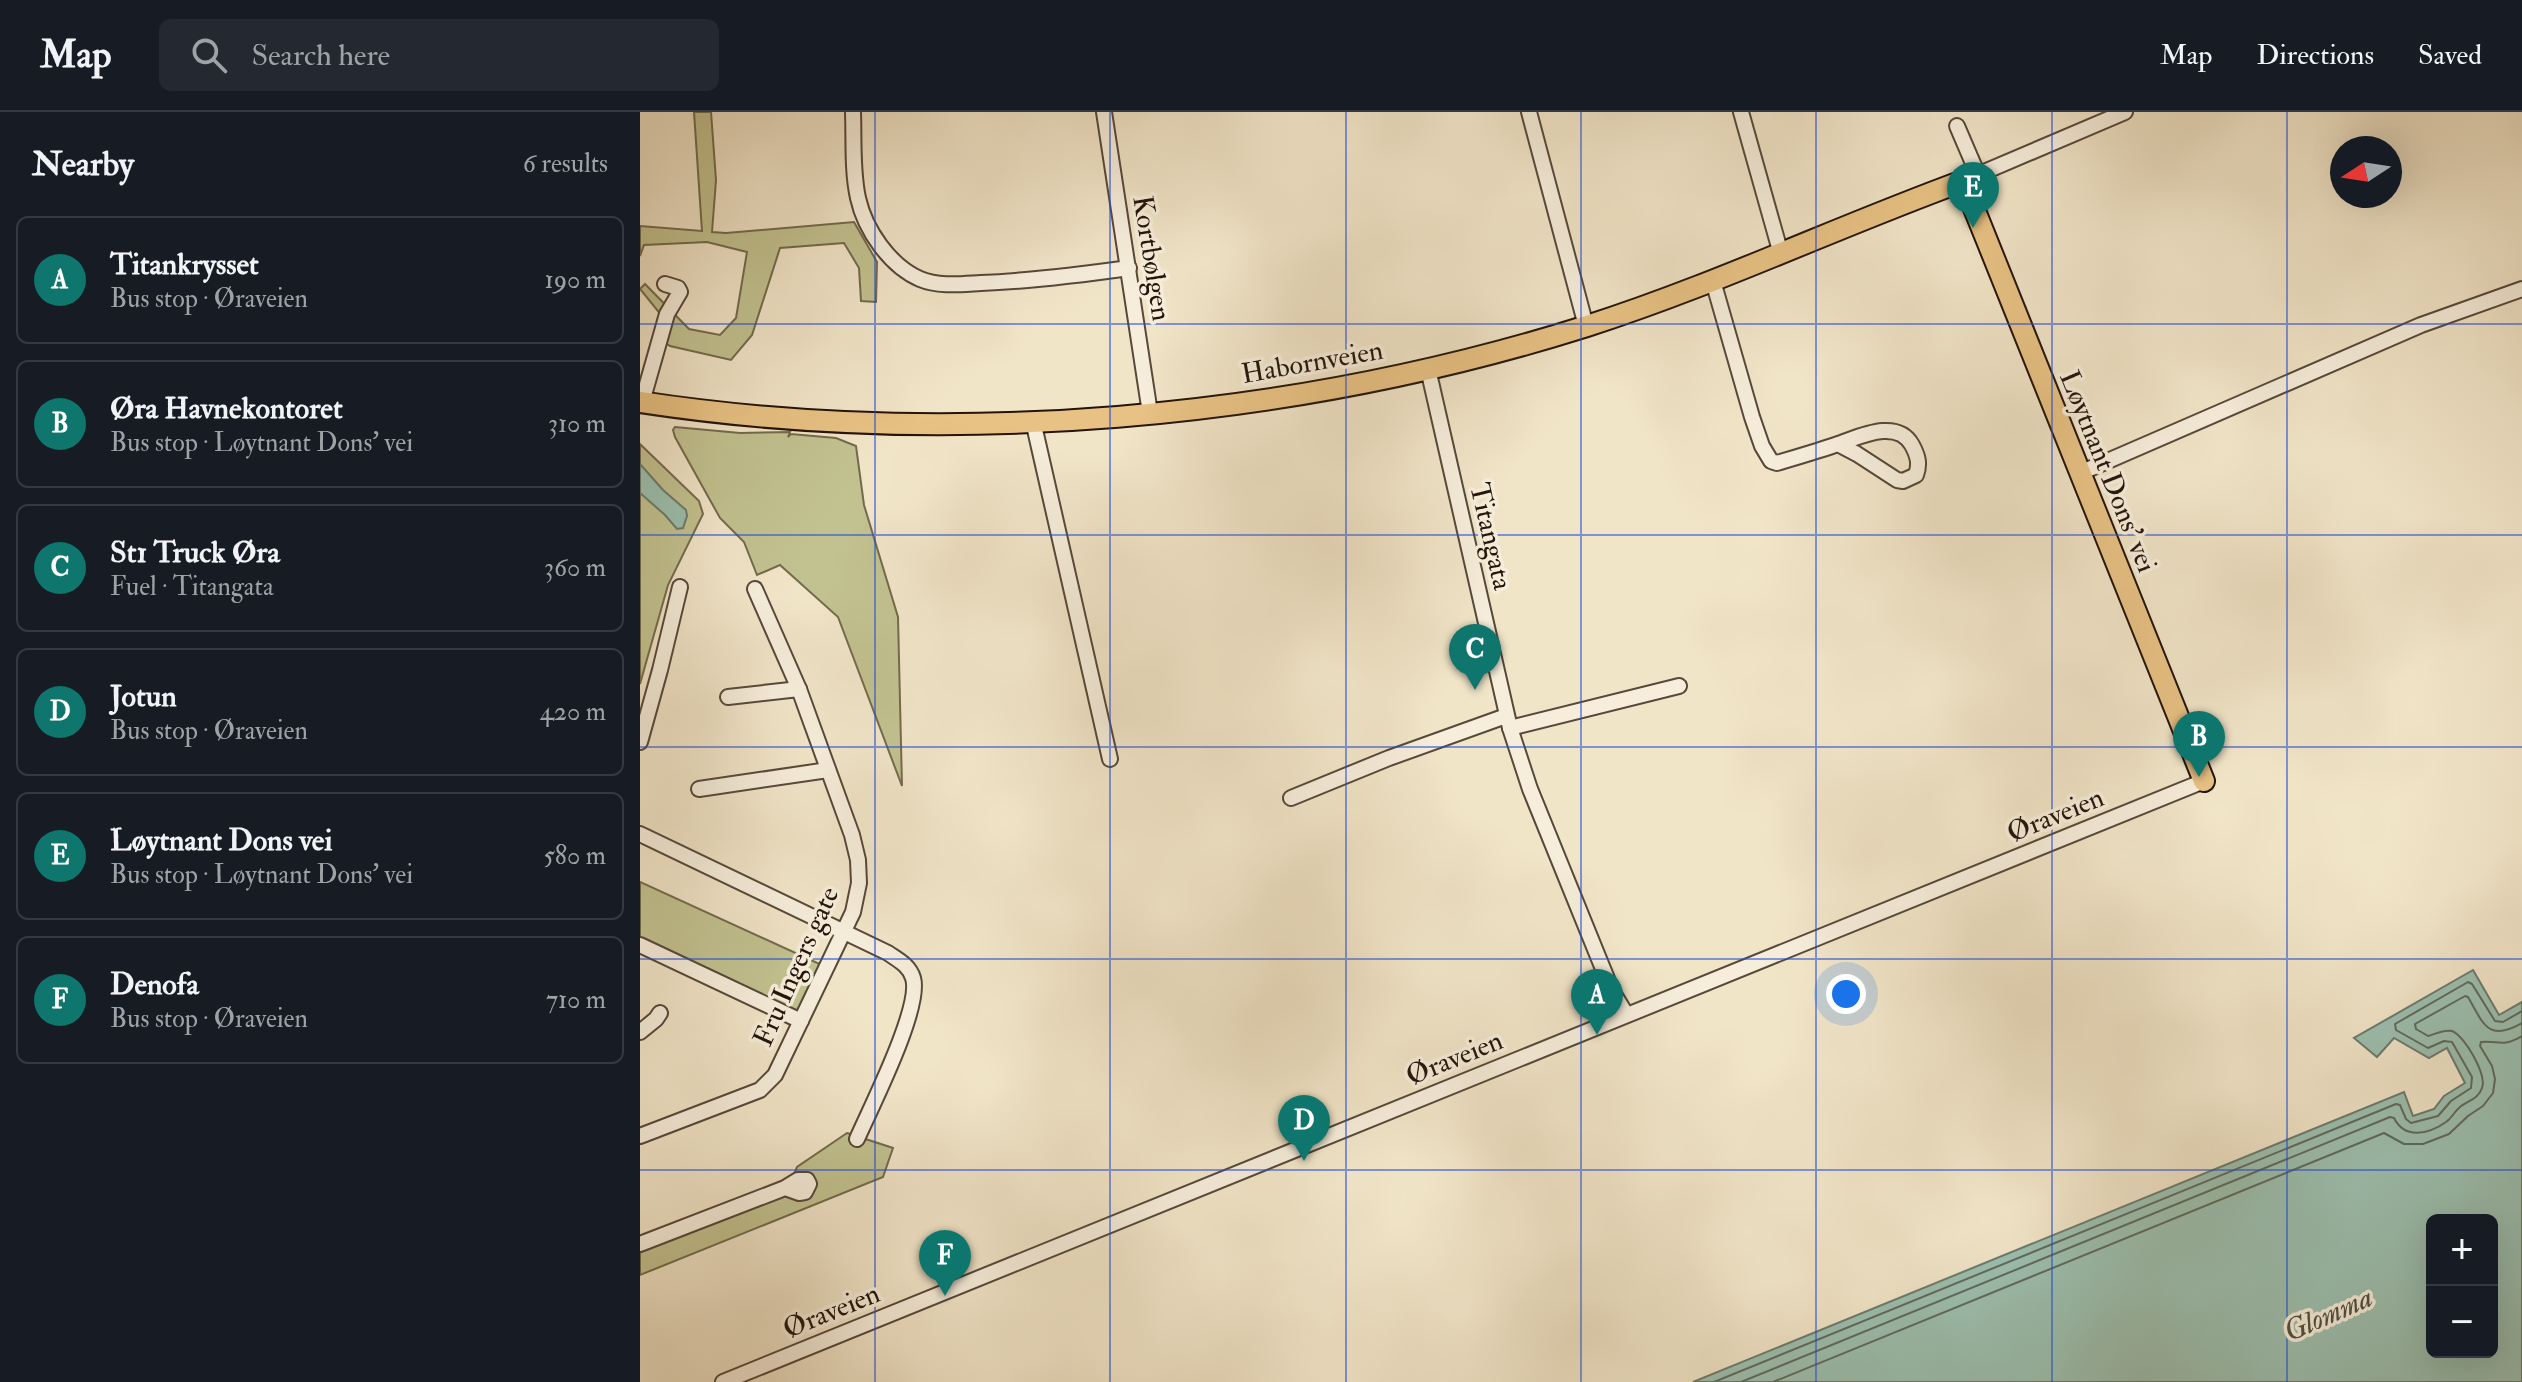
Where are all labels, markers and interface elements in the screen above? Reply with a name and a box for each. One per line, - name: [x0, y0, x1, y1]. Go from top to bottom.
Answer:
- search box: [159, 19, 719, 91]
- text: Map: [40, 31, 111, 79]
- icon: search: [187, 33, 231, 77]
- text: Search here: [251, 37, 390, 74]
- text: Map: [2160, 38, 2213, 73]
- text: Directions: [2257, 38, 2374, 73]
- text: Saved: [2418, 38, 2482, 73]
- north arrow: [2330, 136, 2402, 208]
- text: Nearby: [32, 143, 134, 186]
- text: 6 results: [523, 148, 608, 180]
- pin: E: [1947, 162, 1999, 228]
- street label: Kortbølgen: [1124, 193, 1179, 323]
- text: Titankrysset: [110, 246, 259, 283]
- text: A: [52, 264, 68, 296]
- text: 190 m: [545, 264, 606, 296]
- text: Bus stop · Øraveien: [110, 283, 308, 315]
- street label: Habornveien: [1239, 333, 1386, 392]
- street label: Løytnant Dons' vei: [2051, 366, 2164, 578]
- text: Øra Havnekontoret: [110, 390, 343, 427]
- text: B: [51, 408, 69, 440]
- text: 310 m: [548, 408, 606, 440]
- text: Bus stop · Løytnant Dons' vei: [110, 427, 413, 459]
- street label: Titangata: [1461, 479, 1520, 594]
- text: St1 Truck Øra: [110, 534, 280, 571]
- text: C: [50, 552, 70, 584]
- text: 360 m: [544, 552, 606, 584]
- text: Fuel · Titangata: [110, 571, 274, 603]
- pin: C: [1449, 624, 1501, 690]
- text: Jotun: [110, 678, 177, 715]
- text: D: [49, 696, 71, 728]
- text: 420 m: [540, 696, 606, 728]
- pin: B: [2173, 711, 2225, 777]
- text: Bus stop · Øraveien: [110, 715, 308, 747]
- street label: Øraveien: [2002, 780, 2109, 851]
- text: Løytnant Dons vei: [110, 822, 332, 859]
- text: E: [51, 840, 69, 872]
- text: 580 m: [543, 840, 606, 872]
- text: Bus stop · Løytnant Dons' vei: [110, 859, 413, 891]
- street label: Fru Ingers gate: [746, 881, 847, 1052]
- text: Denofa: [110, 966, 199, 1003]
- pin: A: [1571, 969, 1623, 1035]
- your location: [1826, 974, 1866, 1014]
- text: F: [52, 984, 68, 1016]
- text: 710 m: [546, 984, 606, 1016]
- text: Bus stop · Øraveien: [110, 1003, 308, 1035]
- street label: Øraveien: [1401, 1023, 1508, 1094]
- pin: D: [1278, 1095, 1330, 1161]
- map controls: [2426, 1214, 2498, 1358]
- button: +: [2426, 1214, 2498, 1286]
- pin: F: [919, 1230, 971, 1296]
- street label: Øraveien: [778, 1276, 885, 1347]
- water label: Glomma: [2278, 1279, 2378, 1350]
- button: −: [2426, 1286, 2498, 1358]

